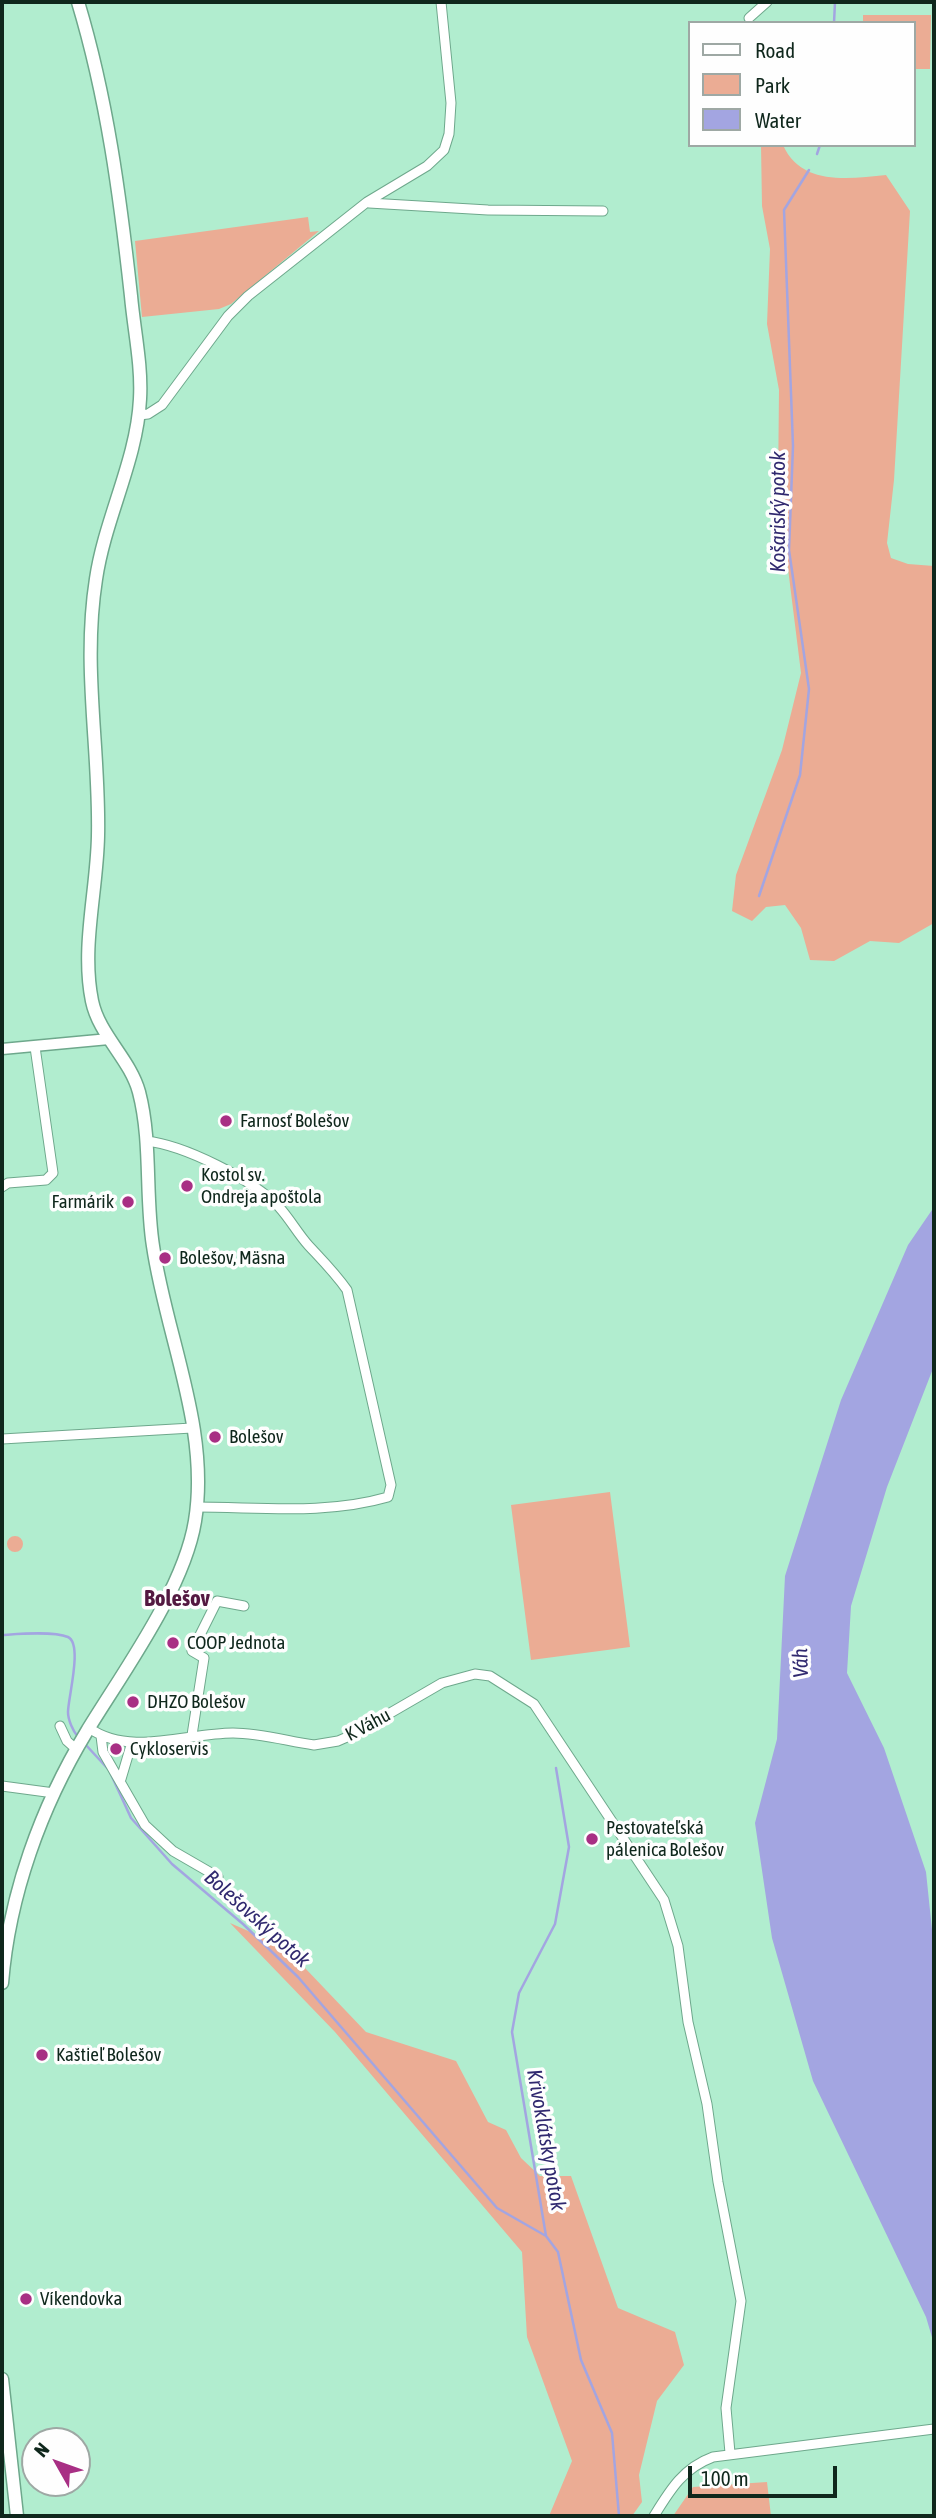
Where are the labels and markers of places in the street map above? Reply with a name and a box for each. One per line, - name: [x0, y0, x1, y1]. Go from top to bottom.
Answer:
- place label: Farnosť Bolešov: [240, 1110, 349, 1132]
- marker: Farnosť Bolešov: [218, 1113, 234, 1129]
- place label: Kostol sv. Ondreja apoštola: [201, 1164, 322, 1208]
- marker: Kostol sv. Ondreja apoštola: [179, 1178, 195, 1194]
- place label: Farmárik: [51, 1191, 114, 1213]
- marker: Farmárik: [120, 1194, 136, 1210]
- place label: Bolešov, Mäsna: [179, 1247, 285, 1269]
- marker: Bolešov, Mäsna: [157, 1250, 173, 1266]
- place label: Bolešov: [229, 1426, 284, 1448]
- marker: Bolešov: [207, 1429, 223, 1445]
- place label: COOP Jednota: [187, 1632, 285, 1654]
- marker: COOP Jednota: [165, 1635, 181, 1651]
- place label: DHZO Bolešov: [147, 1691, 246, 1713]
- marker: DHZO Bolešov: [125, 1694, 141, 1710]
- place label: Cykloservis: [130, 1738, 208, 1760]
- marker: Cykloservis: [108, 1741, 124, 1757]
- place label: Pestovateľská pálenica Bolešov: [606, 1817, 724, 1861]
- marker: Pestovateľská pálenica Bolešov: [584, 1831, 600, 1847]
- place label: Kaštieľ Bolešov: [56, 2044, 161, 2066]
- marker: Kaštieľ Bolešov: [34, 2047, 50, 2063]
- place label: Víkendovka: [40, 2288, 122, 2310]
- marker: Víkendovka: [18, 2291, 34, 2307]

